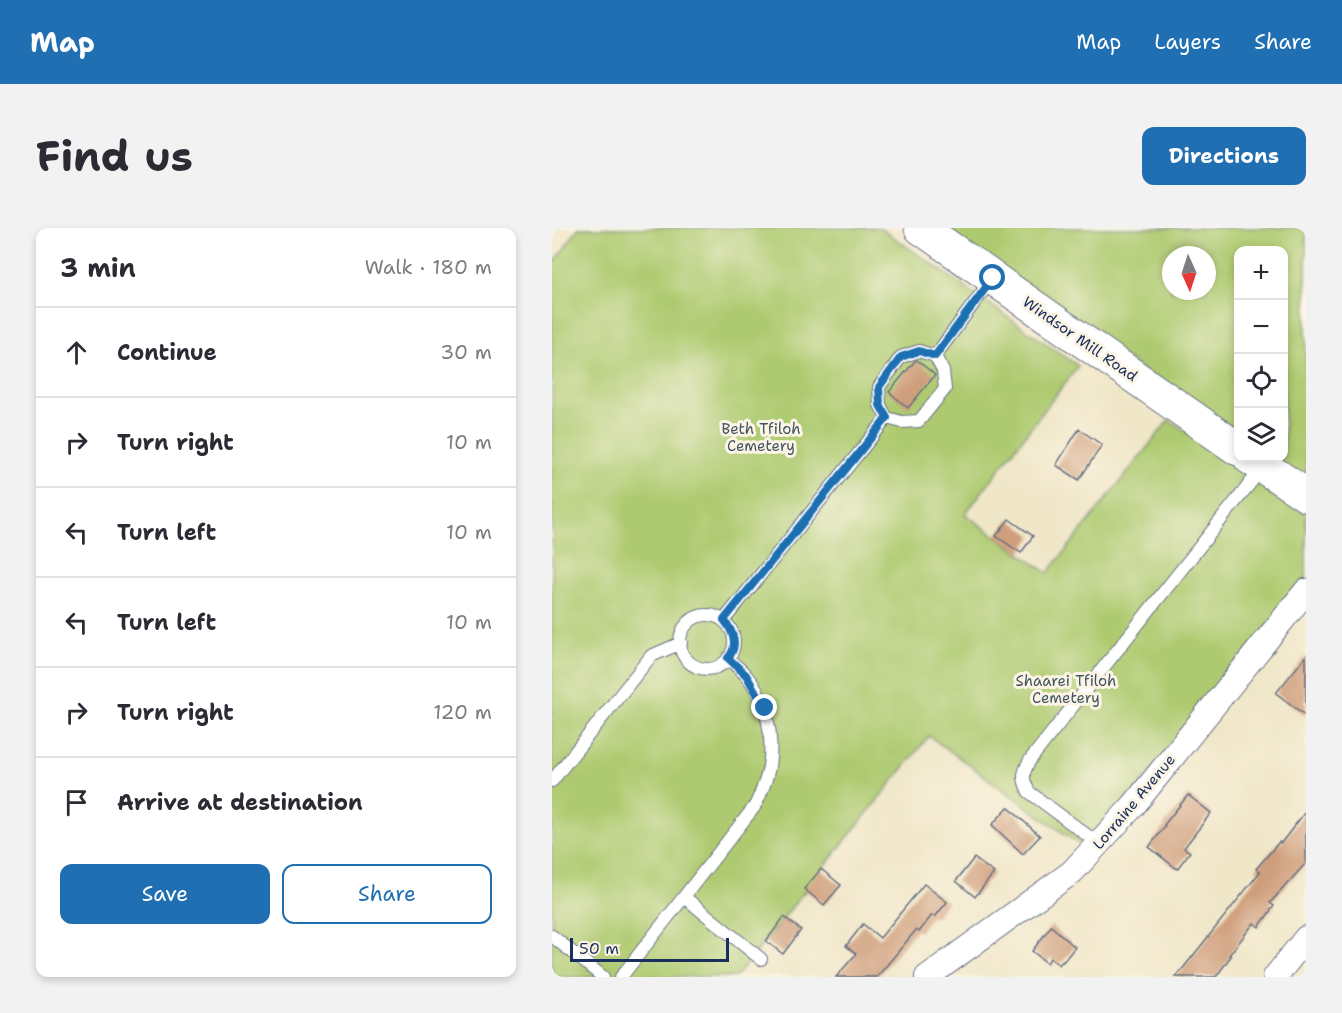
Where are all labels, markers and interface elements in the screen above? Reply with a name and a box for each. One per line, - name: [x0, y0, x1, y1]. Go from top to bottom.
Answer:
- text: Map: [30, 23, 95, 61]
- text: Map: [1076, 28, 1121, 56]
- text: Layers: [1154, 28, 1221, 56]
- text: Share: [1254, 28, 1312, 56]
- button: Directions: [1142, 127, 1306, 185]
- text: Find us: [36, 128, 193, 184]
- north arrow: [1162, 246, 1216, 300]
- map controls: [1234, 246, 1288, 462]
- button: +: [1234, 246, 1288, 300]
- text: 3 min: [60, 250, 136, 285]
- text: Walk · 180 m: [365, 254, 492, 280]
- route start: [979, 264, 1005, 290]
- street label: Windsor Mill Road: [1019, 292, 1142, 386]
- button: −: [1234, 300, 1288, 354]
- icon: ahead: [60, 336, 93, 369]
- text: Continue: [117, 338, 217, 367]
- text: 30 m: [440, 339, 492, 365]
- button: locate: [1234, 354, 1288, 408]
- button: layers: [1234, 408, 1288, 462]
- park label: Beth Tfiloh Cemetery: [721, 419, 801, 456]
- icon: right: [60, 426, 93, 459]
- text: Turn right: [117, 428, 234, 457]
- text: 10 m: [446, 429, 492, 455]
- icon: left: [60, 516, 93, 549]
- text: Turn left: [117, 518, 216, 547]
- text: 10 m: [446, 519, 492, 545]
- icon: left: [60, 606, 93, 639]
- text: Turn left: [117, 608, 216, 637]
- text: 10 m: [446, 609, 492, 635]
- park label: Shaarei Tfiloh Cemetery: [1015, 671, 1117, 708]
- route end: [751, 694, 777, 720]
- icon: right: [60, 696, 93, 729]
- text: Turn right: [117, 698, 234, 727]
- text: 120 m: [433, 699, 492, 725]
- street label: Lorraine Avenue: [1088, 750, 1180, 854]
- icon: arrive: [60, 786, 93, 819]
- text: Arrive at destination: [117, 788, 363, 817]
- button: Save: [60, 864, 270, 924]
- button: Share: [282, 864, 492, 924]
- scale bar: [570, 935, 729, 962]
- text: 50 m: [579, 938, 619, 959]

